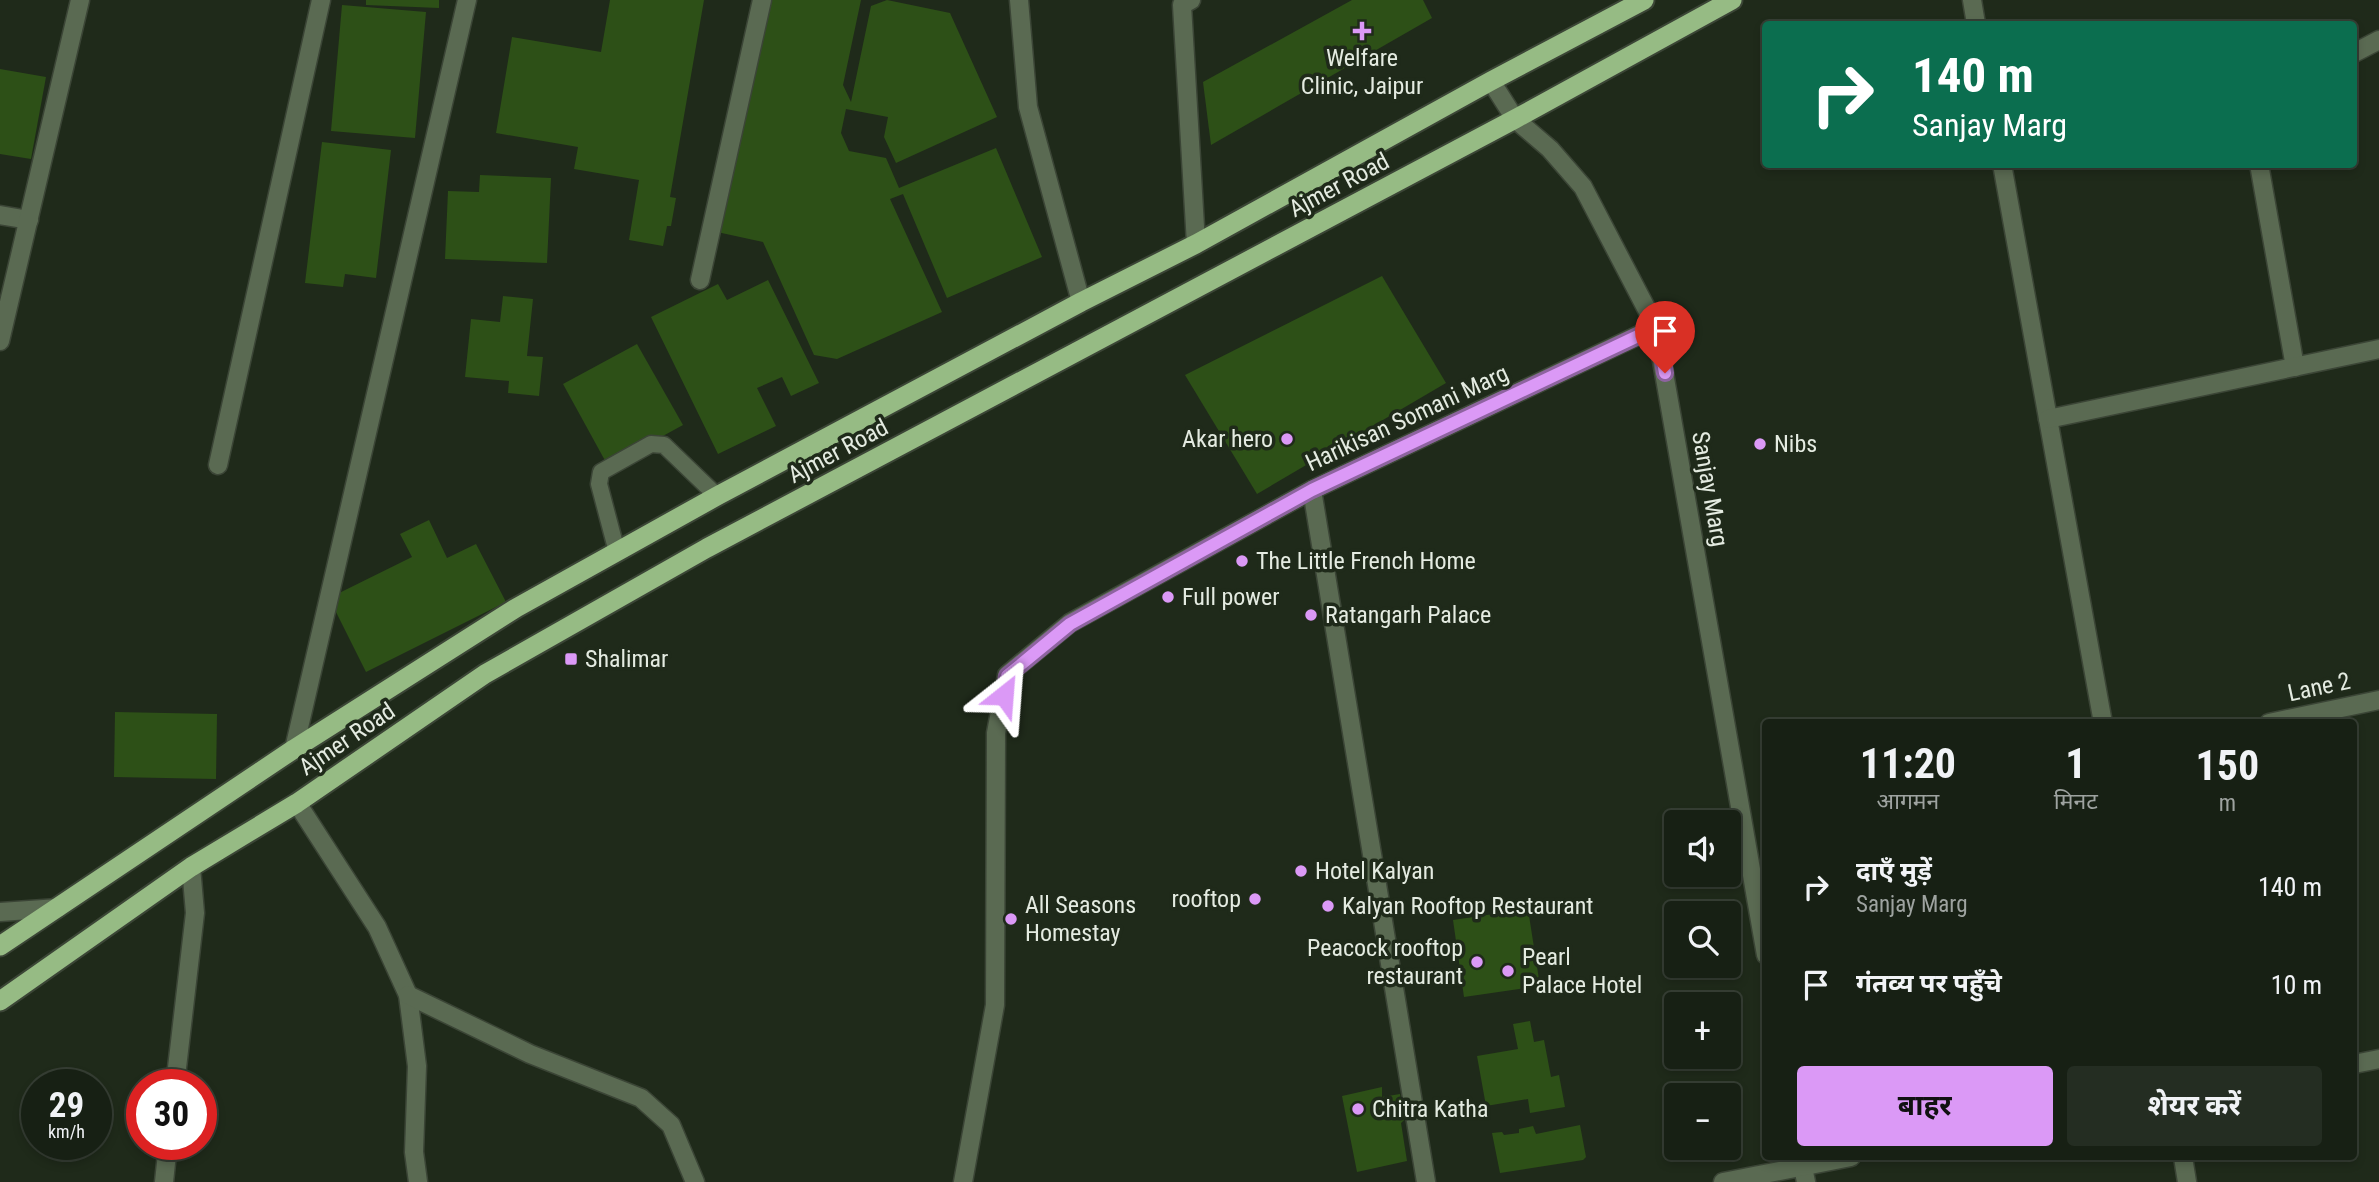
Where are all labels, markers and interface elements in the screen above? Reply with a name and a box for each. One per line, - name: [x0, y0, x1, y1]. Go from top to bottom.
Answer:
- marker: Welfare Clinic, Jaipur: [1352, 21, 1372, 41]
- place label: Welfare Clinic, Jaipur: [1301, 44, 1423, 100]
- text: 140 m: [1912, 47, 2034, 104]
- icon: right: [1797, 49, 1888, 140]
- text: Sanjay Marg: [1912, 106, 2067, 144]
- street label: Ajmer Road: [1284, 147, 1394, 223]
- pin: [1635, 301, 1695, 373]
- icon: arrive: [1646, 312, 1684, 350]
- street label: Harikisan Somani Marg: [1301, 359, 1513, 477]
- street label: Ajmer Road: [783, 413, 893, 489]
- place label: Akar hero: [1182, 425, 1273, 453]
- street label: Sanjay Marg: [1686, 429, 1734, 549]
- place label: Nibs: [1774, 430, 1817, 458]
- marker: Akar hero: [1279, 431, 1295, 447]
- marker: Nibs: [1752, 436, 1768, 452]
- place label: The Little French Home: [1256, 547, 1476, 575]
- marker: The Little French Home: [1234, 553, 1250, 569]
- place label: Full power: [1182, 583, 1279, 611]
- marker: Full power: [1160, 589, 1176, 605]
- place label: Ratangarh Palace: [1325, 601, 1491, 629]
- marker: Ratangarh Palace: [1303, 607, 1319, 623]
- place label: Shalimar: [585, 645, 668, 673]
- marker: Shalimar: [563, 651, 579, 667]
- position arrow: [967, 658, 1041, 732]
- street label: Lane 2: [2285, 667, 2353, 707]
- street label: Ajmer Road: [294, 697, 400, 781]
- text: 11:20: [1860, 739, 1956, 788]
- text: 1: [2065, 739, 2086, 788]
- text: 150: [2196, 741, 2259, 790]
- text: आगमन: [1876, 788, 1939, 815]
- text: मिनट: [2054, 788, 2098, 815]
- text: m: [2219, 790, 2236, 817]
- map controls: [1664, 810, 1741, 1160]
- button: sound: [1664, 810, 1741, 887]
- text: दाएँ मुड़ें: [1856, 856, 1932, 886]
- place label: Hotel Kalyan: [1315, 857, 1434, 885]
- marker: Hotel Kalyan: [1293, 863, 1309, 879]
- icon: right: [1797, 868, 1835, 906]
- text: 140 m: [2258, 872, 2322, 902]
- place label: rooftop: [1171, 885, 1241, 913]
- place label: All Seasons Homestay: [1025, 891, 1136, 947]
- marker: rooftop: [1247, 891, 1263, 907]
- text: Sanjay Marg: [1856, 891, 1967, 918]
- place label: Kalyan Rooftop Restaurant: [1342, 892, 1593, 920]
- marker: Kalyan Rooftop Restaurant: [1320, 898, 1336, 914]
- button: search: [1664, 901, 1741, 978]
- marker: All Seasons Homestay: [1003, 911, 1019, 927]
- place label: Peacock rooftop restaurant: [1307, 934, 1463, 990]
- place label: Pearl Palace Hotel: [1522, 943, 1642, 999]
- marker: Peacock rooftop restaurant: [1469, 954, 1485, 970]
- marker: Pearl Palace Hotel: [1500, 963, 1516, 979]
- icon: arrive: [1797, 966, 1835, 1004]
- text: गंतव्य पर पहुँचे: [1856, 968, 2002, 998]
- text: 10 m: [2271, 970, 2322, 1000]
- button: +: [1664, 992, 1741, 1069]
- button: बाहर: [1797, 1066, 2053, 1146]
- button: शेयर करें: [2067, 1066, 2322, 1146]
- speed limit sign: 30: [126, 1069, 217, 1160]
- button: −: [1664, 1083, 1741, 1160]
- text: 29: [49, 1085, 84, 1126]
- place label: Chitra Katha: [1372, 1095, 1488, 1123]
- marker: Chitra Katha: [1350, 1101, 1366, 1117]
- text: km/h: [48, 1121, 85, 1142]

